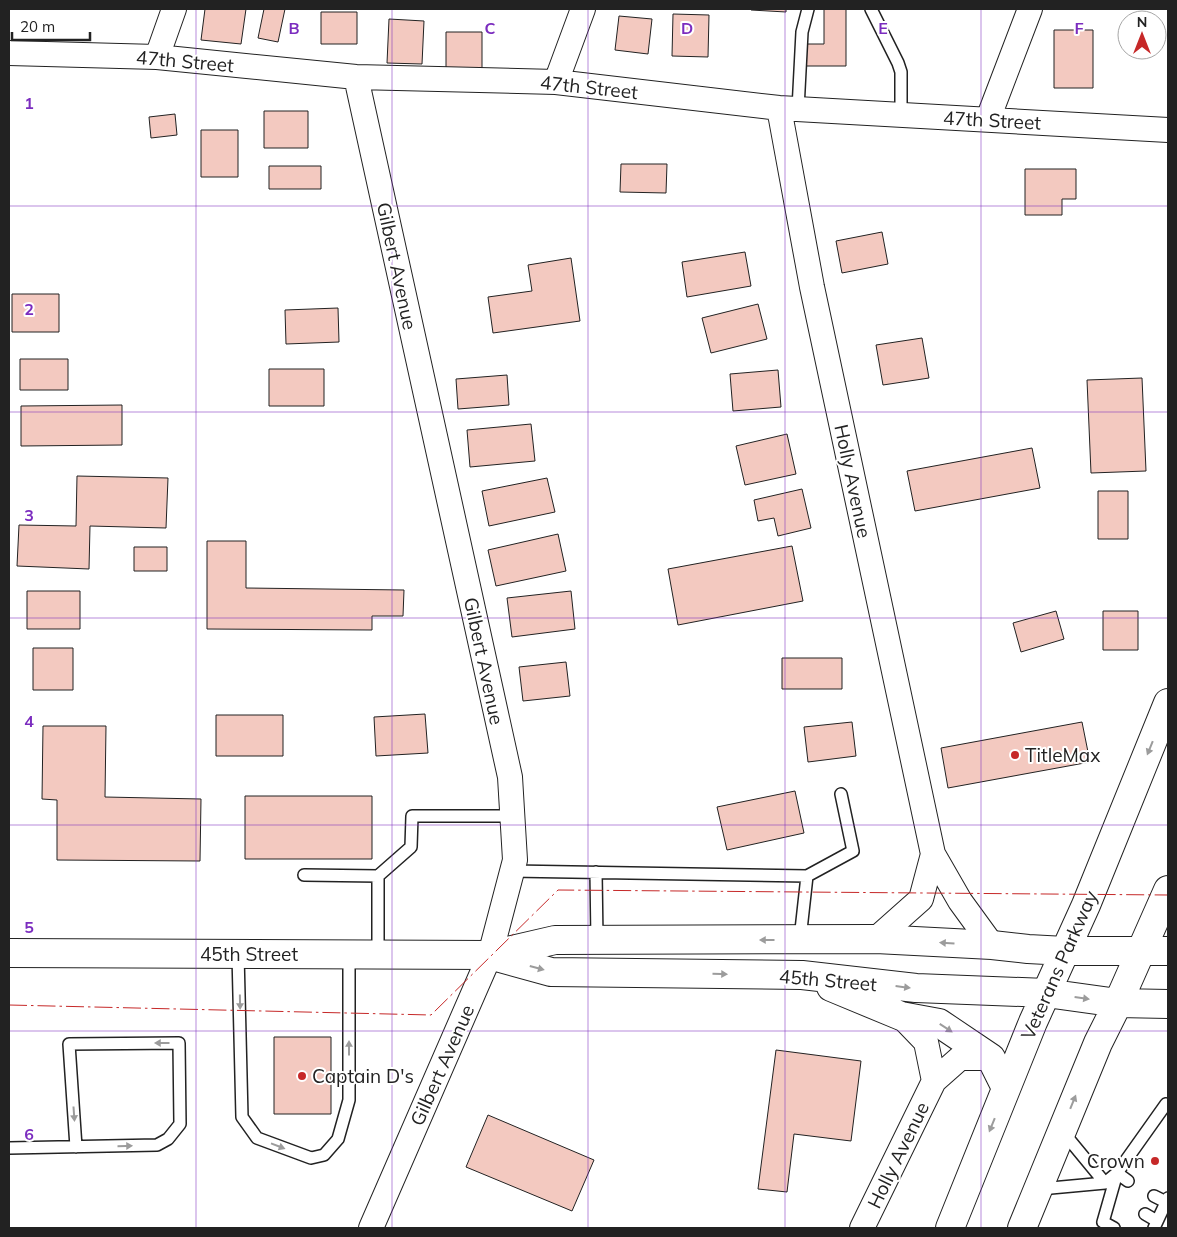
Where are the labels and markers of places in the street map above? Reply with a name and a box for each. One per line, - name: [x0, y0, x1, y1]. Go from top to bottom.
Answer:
- place label: TitleMax: [1025, 743, 1100, 767]
- marker: TitleMax: [1009, 749, 1021, 761]
- place label: Captain D's: [312, 1064, 414, 1088]
- marker: Captain D's: [296, 1070, 308, 1082]
- place label: Crown: [1087, 1149, 1145, 1173]
- marker: Crown: [1149, 1155, 1161, 1167]

